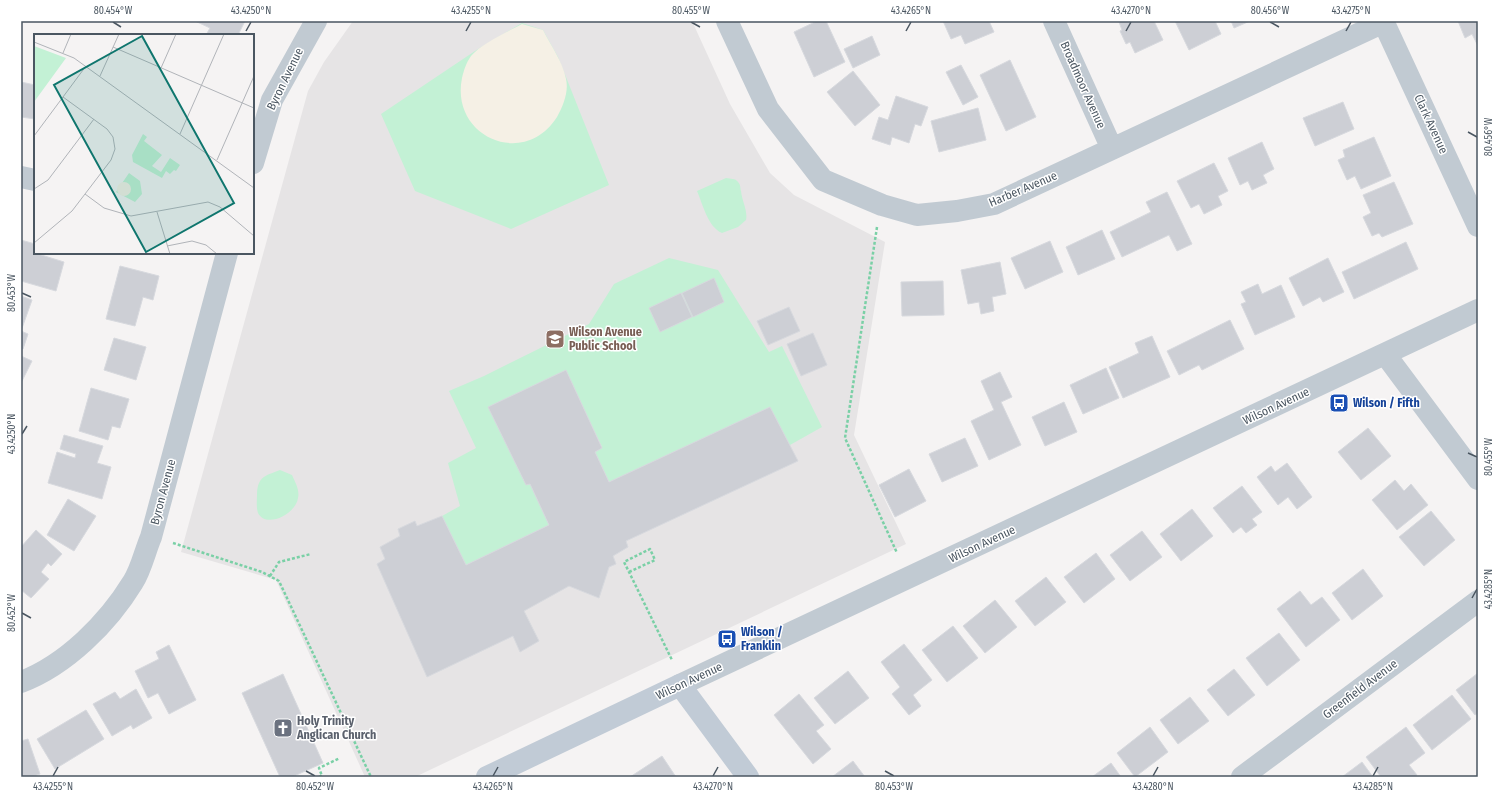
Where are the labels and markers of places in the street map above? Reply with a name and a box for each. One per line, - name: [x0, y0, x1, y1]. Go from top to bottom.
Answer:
- place label: Wilson Avenue Public School: [569, 325, 642, 353]
- school or university icon: Wilson Avenue Public School: [544, 328, 566, 350]
- bus stop icon: Wilson / Fifth: [1328, 392, 1350, 414]
- place label: Wilson / Fifth: [1353, 396, 1420, 410]
- place label: Wilson / Franklin: [741, 625, 783, 653]
- bus stop icon: Wilson / Franklin: [716, 628, 738, 650]
- place label: Holy Trinity Anglican Church: [296, 714, 376, 742]
- church icon: Holy Trinity Anglican Church: [272, 717, 294, 739]

